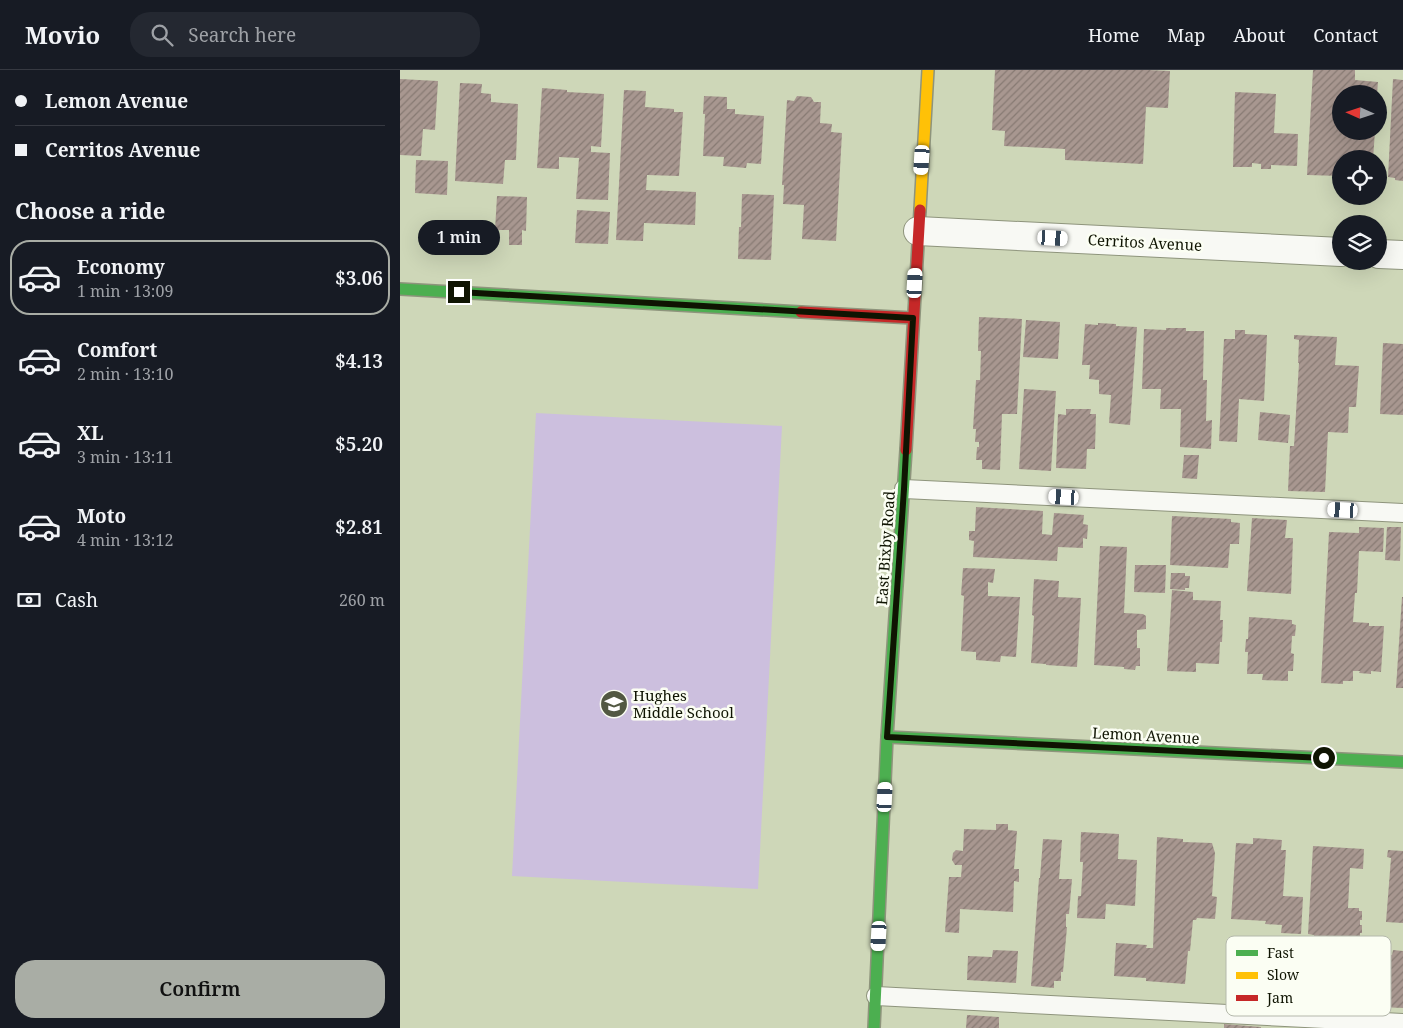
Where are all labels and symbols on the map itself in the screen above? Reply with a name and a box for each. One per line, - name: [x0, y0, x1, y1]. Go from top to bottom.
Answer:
- north arrow: [1332, 85, 1388, 140]
- car: [913, 145, 930, 175]
- callout: 1 min: [418, 220, 500, 254]
- street label: Cerritos Avenue: [1087, 229, 1203, 255]
- car: [1037, 230, 1068, 246]
- car: [906, 268, 923, 298]
- route end: [448, 281, 470, 303]
- car: [1048, 489, 1079, 505]
- street label: East Bixby Road: [871, 490, 899, 606]
- car: [1327, 502, 1358, 518]
- place label: Hughes Middle School: [633, 685, 734, 722]
- school or university icon: Hughes Middle School: [599, 689, 629, 719]
- street label: Lemon Avenue: [1092, 722, 1200, 748]
- route start: [1313, 747, 1335, 769]
- car: [876, 782, 893, 812]
- car: [870, 921, 887, 951]
- legend: [1226, 936, 1391, 1016]
- text: Fast: [1267, 943, 1294, 962]
- text: Slow: [1267, 965, 1300, 984]
- text: Jam: [1266, 988, 1293, 1007]

